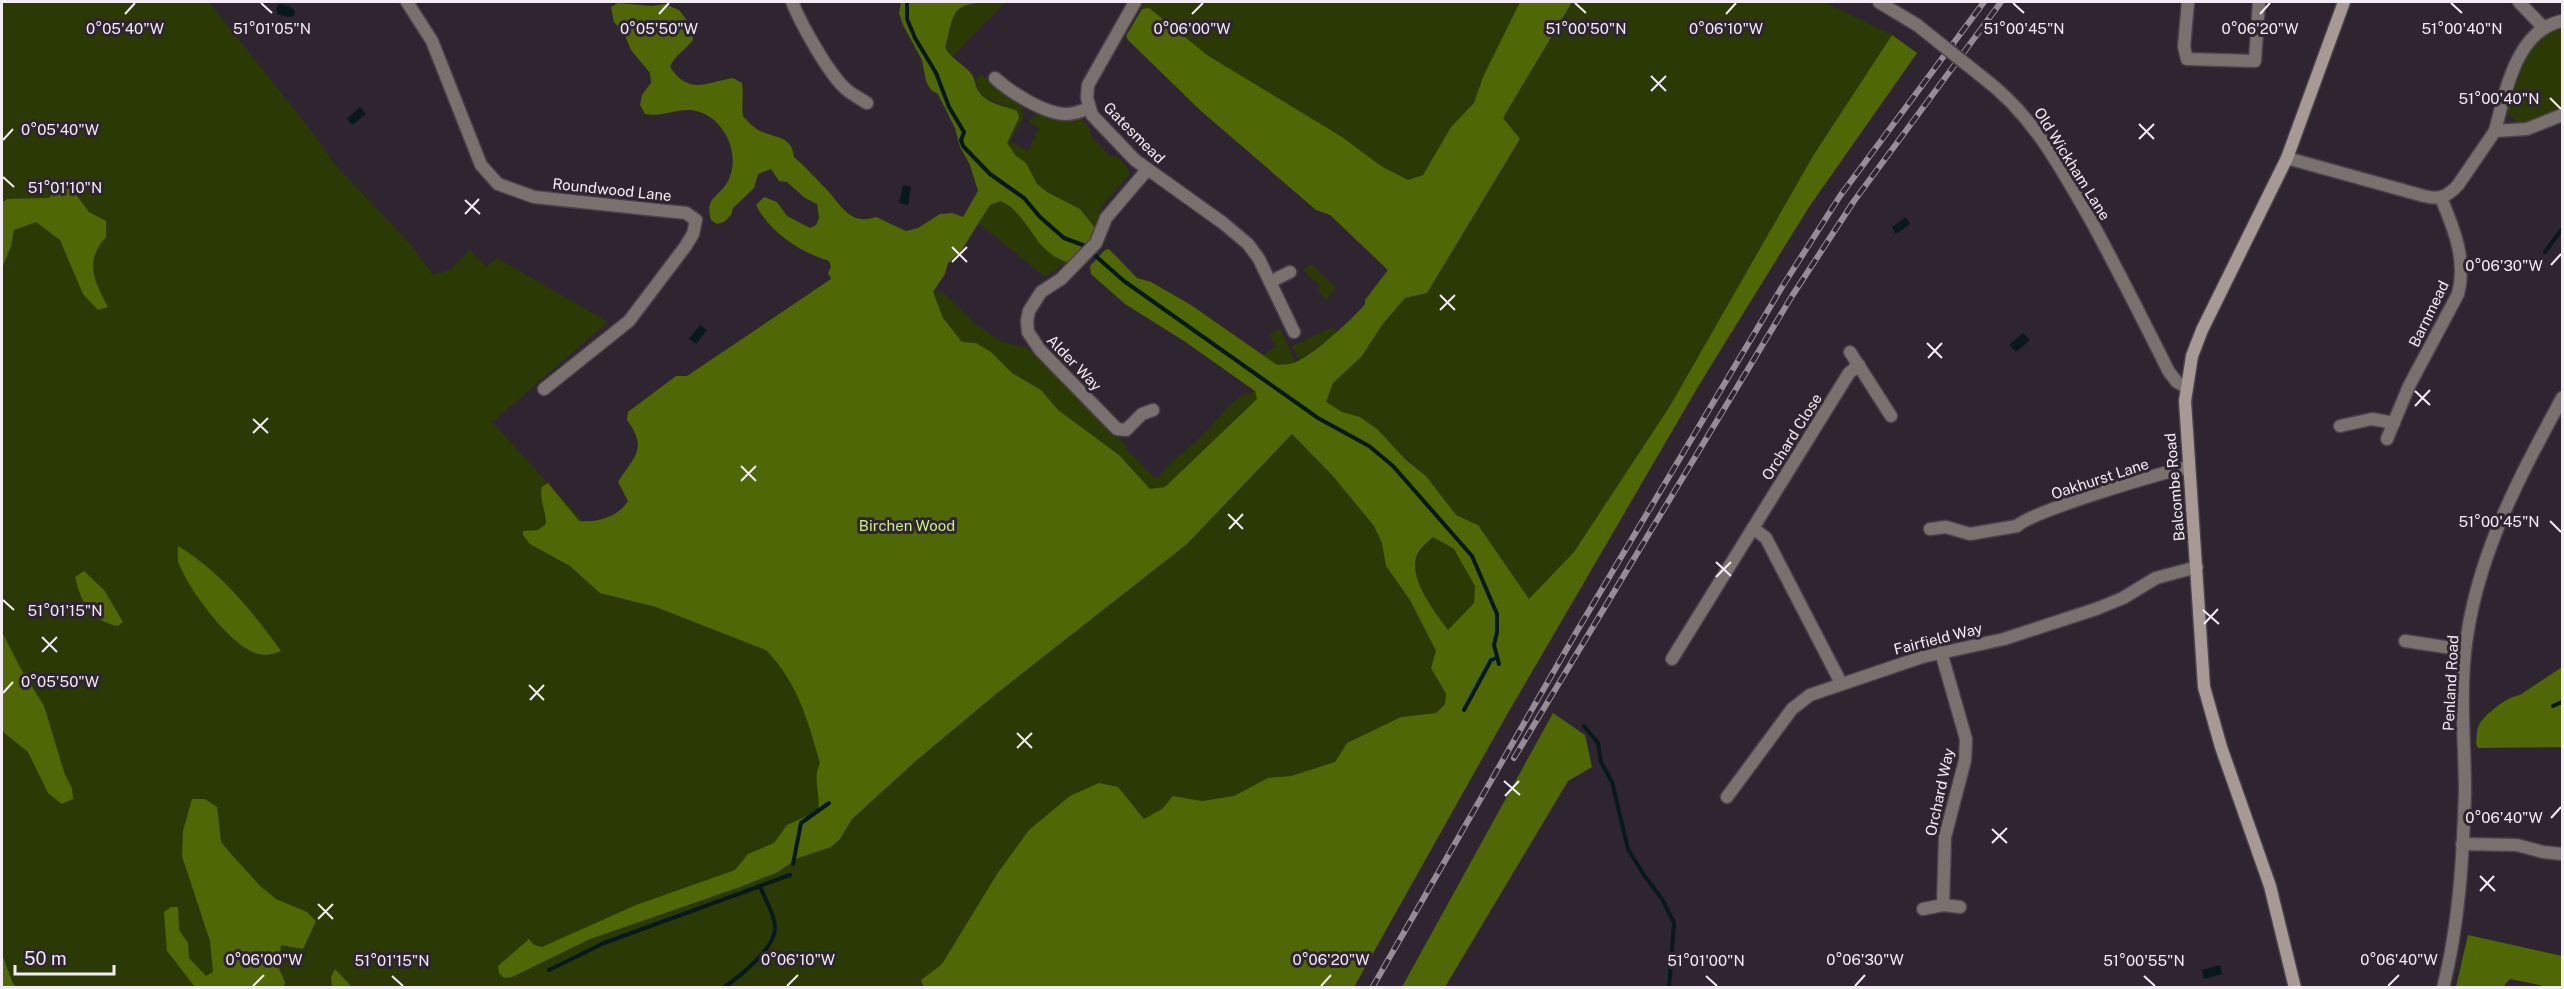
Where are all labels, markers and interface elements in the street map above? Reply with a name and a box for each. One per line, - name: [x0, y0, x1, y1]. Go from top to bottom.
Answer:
- text: 0°05'40"W: [86, 20, 164, 37]
- text: 51°01'05"N: [233, 20, 311, 37]
- text: 0°05'50"W: [620, 20, 698, 37]
- text: 0°06'00"W: [1153, 20, 1231, 37]
- text: 51°00'50"N: [1545, 20, 1627, 37]
- text: 0°06'10"W: [1689, 20, 1763, 37]
- text: 51°00'45"N: [1983, 20, 2065, 37]
- text: 0°06'20"W: [2221, 20, 2299, 37]
- text: 51°00'40"N: [2422, 20, 2502, 37]
- text: 51°00'40"N: [2459, 90, 2539, 107]
- street label: Gatesmead: [1100, 99, 1168, 167]
- street label: Old Wickham Lane: [2031, 104, 2114, 223]
- text: 0°05'40"W: [21, 121, 99, 138]
- street label: Roundwood Lane: [552, 175, 672, 204]
- text: 51°01'10"N: [28, 179, 102, 196]
- text: 0°06'30"W: [2465, 257, 2543, 274]
- street label: Barnmead: [2405, 278, 2452, 350]
- street label: Alder Way: [1044, 331, 1105, 394]
- street label: Orchard Close: [1758, 390, 1825, 483]
- street label: Balcombe Road: [2161, 432, 2188, 542]
- street label: Oakhurst Lane: [2049, 455, 2151, 502]
- text: 51°00'45"N: [2458, 513, 2540, 530]
- park label: Birchen Wood: [859, 517, 955, 534]
- text: 51°01'15"N: [27, 602, 103, 619]
- street label: Fairfield Way: [1892, 619, 1984, 658]
- street label: Penland Road: [2439, 635, 2462, 731]
- text: 0°05'50"W: [21, 673, 99, 690]
- street label: Orchard Way: [1922, 746, 1957, 837]
- text: 0°06'40"W: [2465, 809, 2543, 826]
- scale bar: [15, 938, 114, 976]
- text: 50 m: [24, 948, 67, 969]
- text: 0°06'00"W: [225, 951, 303, 968]
- text: 0°06'10"W: [761, 951, 835, 968]
- text: 0°06'20"W: [1292, 951, 1370, 968]
- text: 0°06'30"W: [1826, 951, 1904, 968]
- text: 0°06'40"W: [2360, 951, 2438, 968]
- text: 51°01'15"N: [354, 952, 430, 969]
- text: 51°01'00"N: [1667, 952, 1745, 969]
- text: 51°00'55"N: [2103, 952, 2185, 969]

